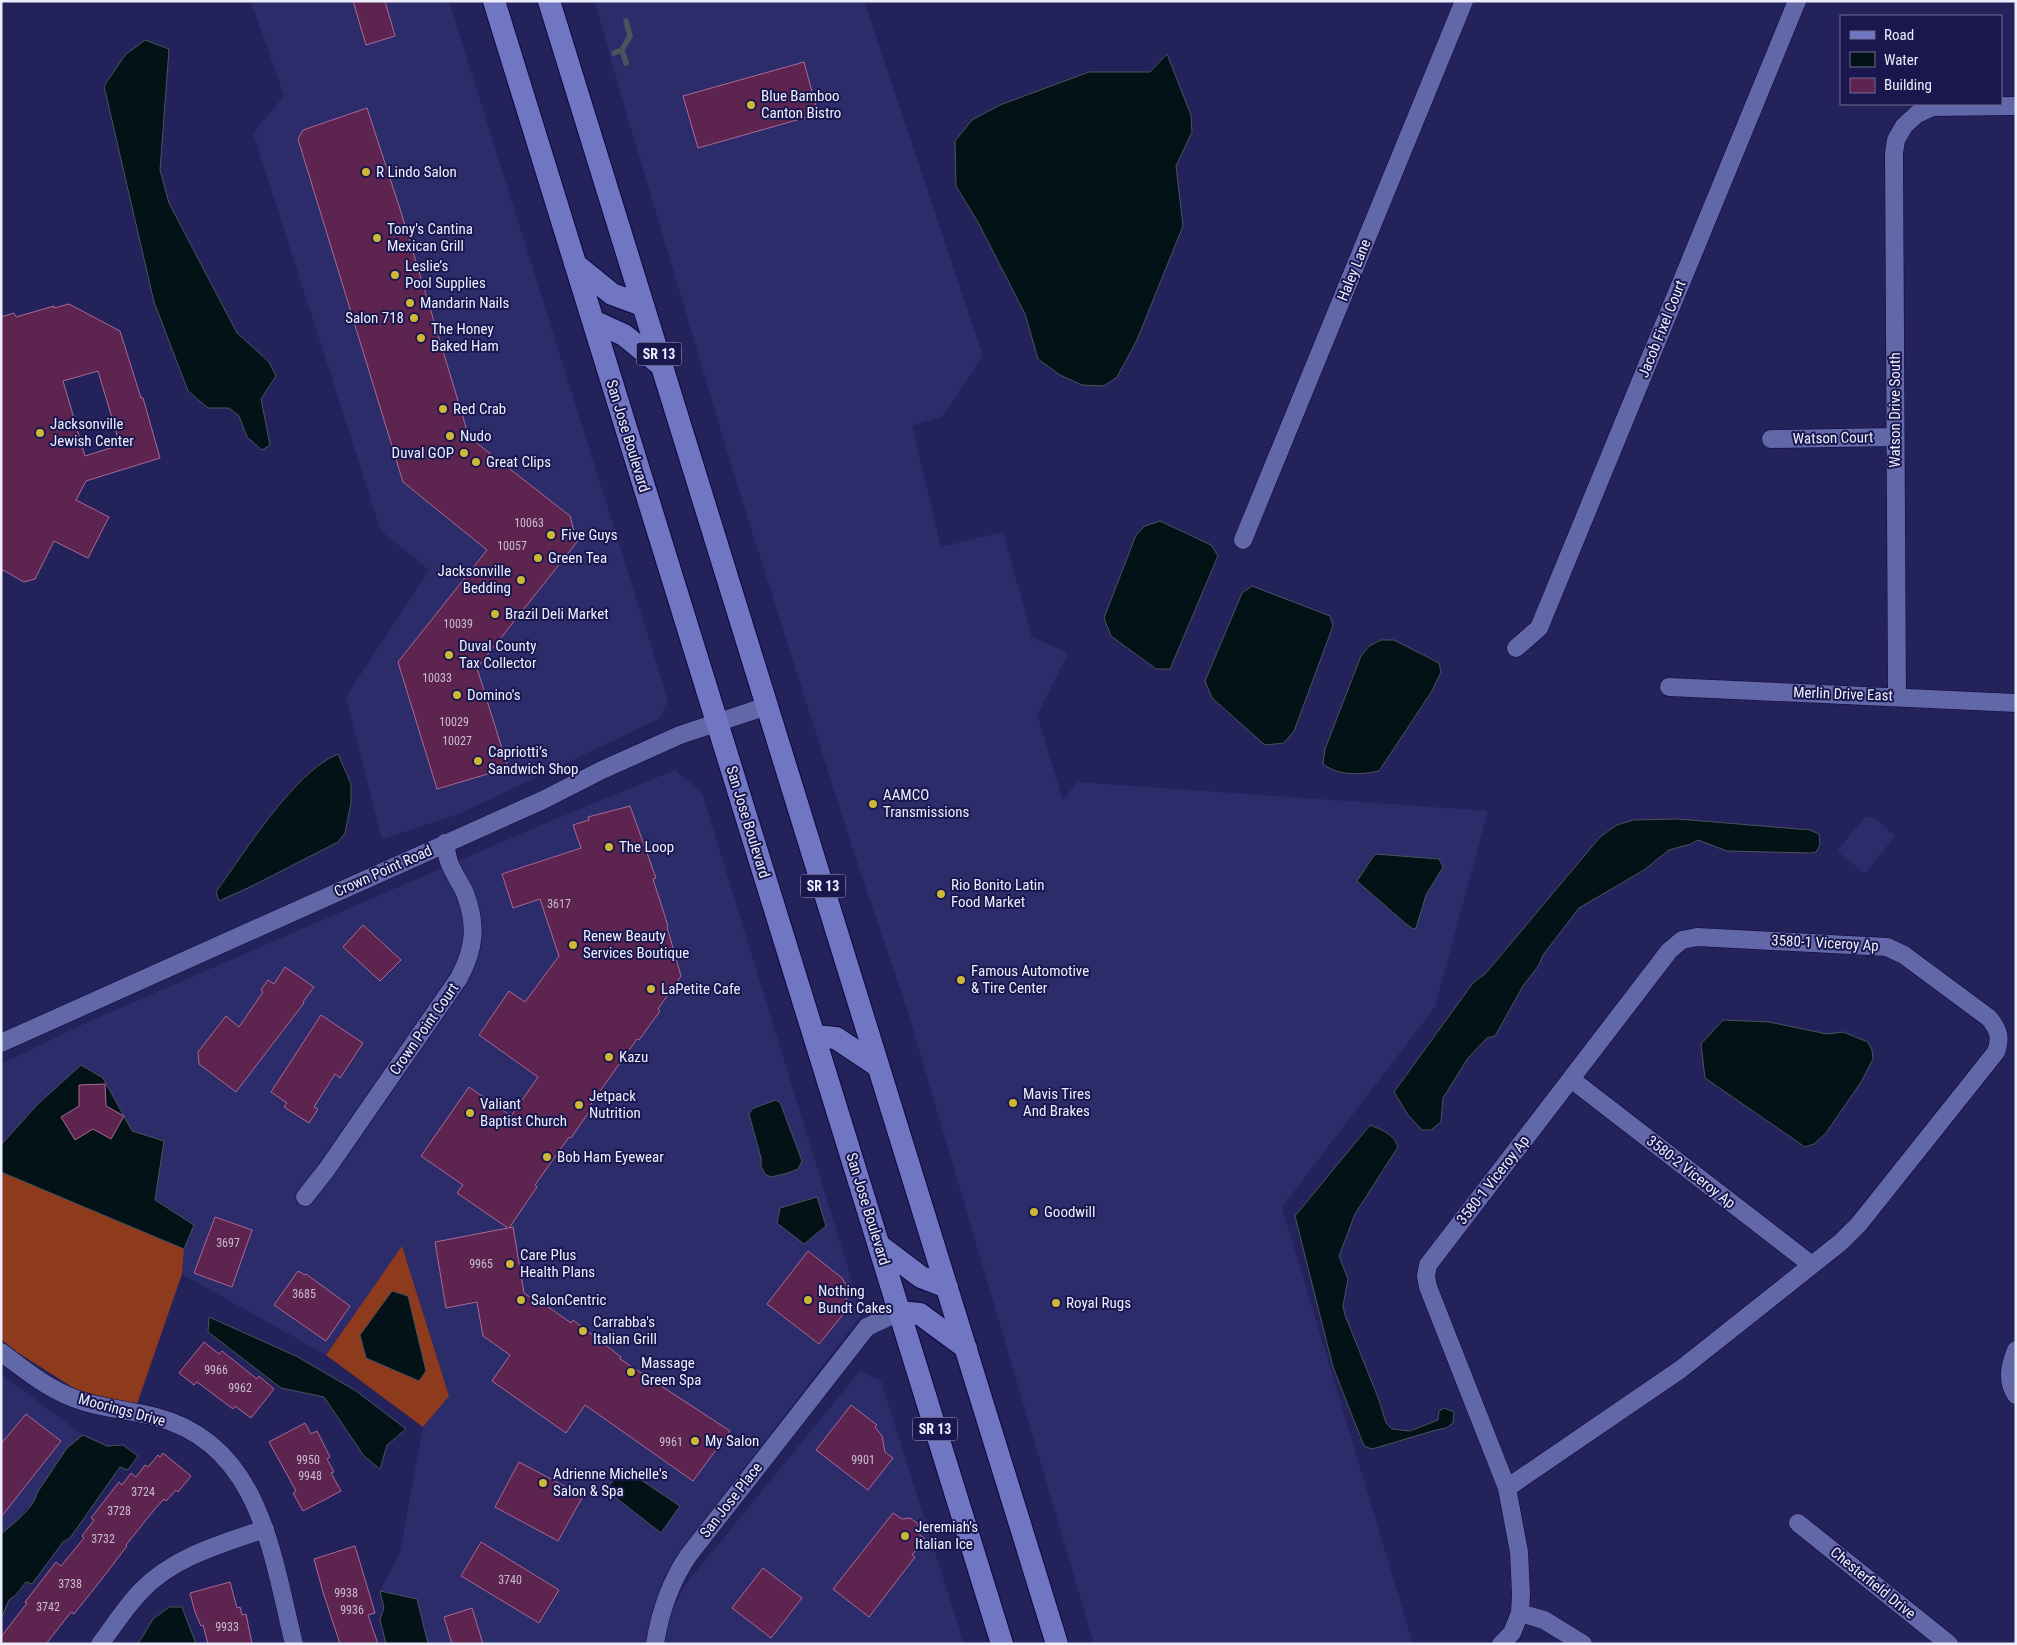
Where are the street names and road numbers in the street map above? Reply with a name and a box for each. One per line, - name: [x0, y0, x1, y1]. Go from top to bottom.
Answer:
- street label: Haley Lane: [1333, 236, 1375, 304]
- street label: Jacob Fixel Court: [1634, 278, 1690, 380]
- road number: SR 13: [636, 342, 682, 366]
- street label: Watson Drive South: [1886, 352, 1904, 468]
- street label: San Jose Boulevard: [602, 378, 654, 494]
- street label: Watson Court: [1793, 428, 1873, 448]
- street label: Merlin Drive East: [1793, 683, 1893, 705]
- street label: San Jose Boulevard: [722, 764, 774, 880]
- street label: Crown Point Road: [331, 841, 435, 901]
- road number: SR 13: [800, 874, 846, 898]
- street label: 3580-1 Viceroy Ap: [1771, 931, 1879, 955]
- street label: Crown Point Court: [386, 980, 462, 1078]
- street label: 3580-1 Viceroy Ap: [1453, 1132, 1533, 1228]
- street label: 3580-2 Viceroy Ap: [1643, 1132, 1739, 1212]
- street label: San Jose Boulevard: [842, 1151, 894, 1267]
- street label: Moorings Drive: [77, 1390, 167, 1430]
- road number: SR 13: [912, 1418, 958, 1440]
- street label: San Jose Place: [696, 1459, 766, 1541]
- street label: Chesterfield Drive: [1827, 1543, 1919, 1623]

